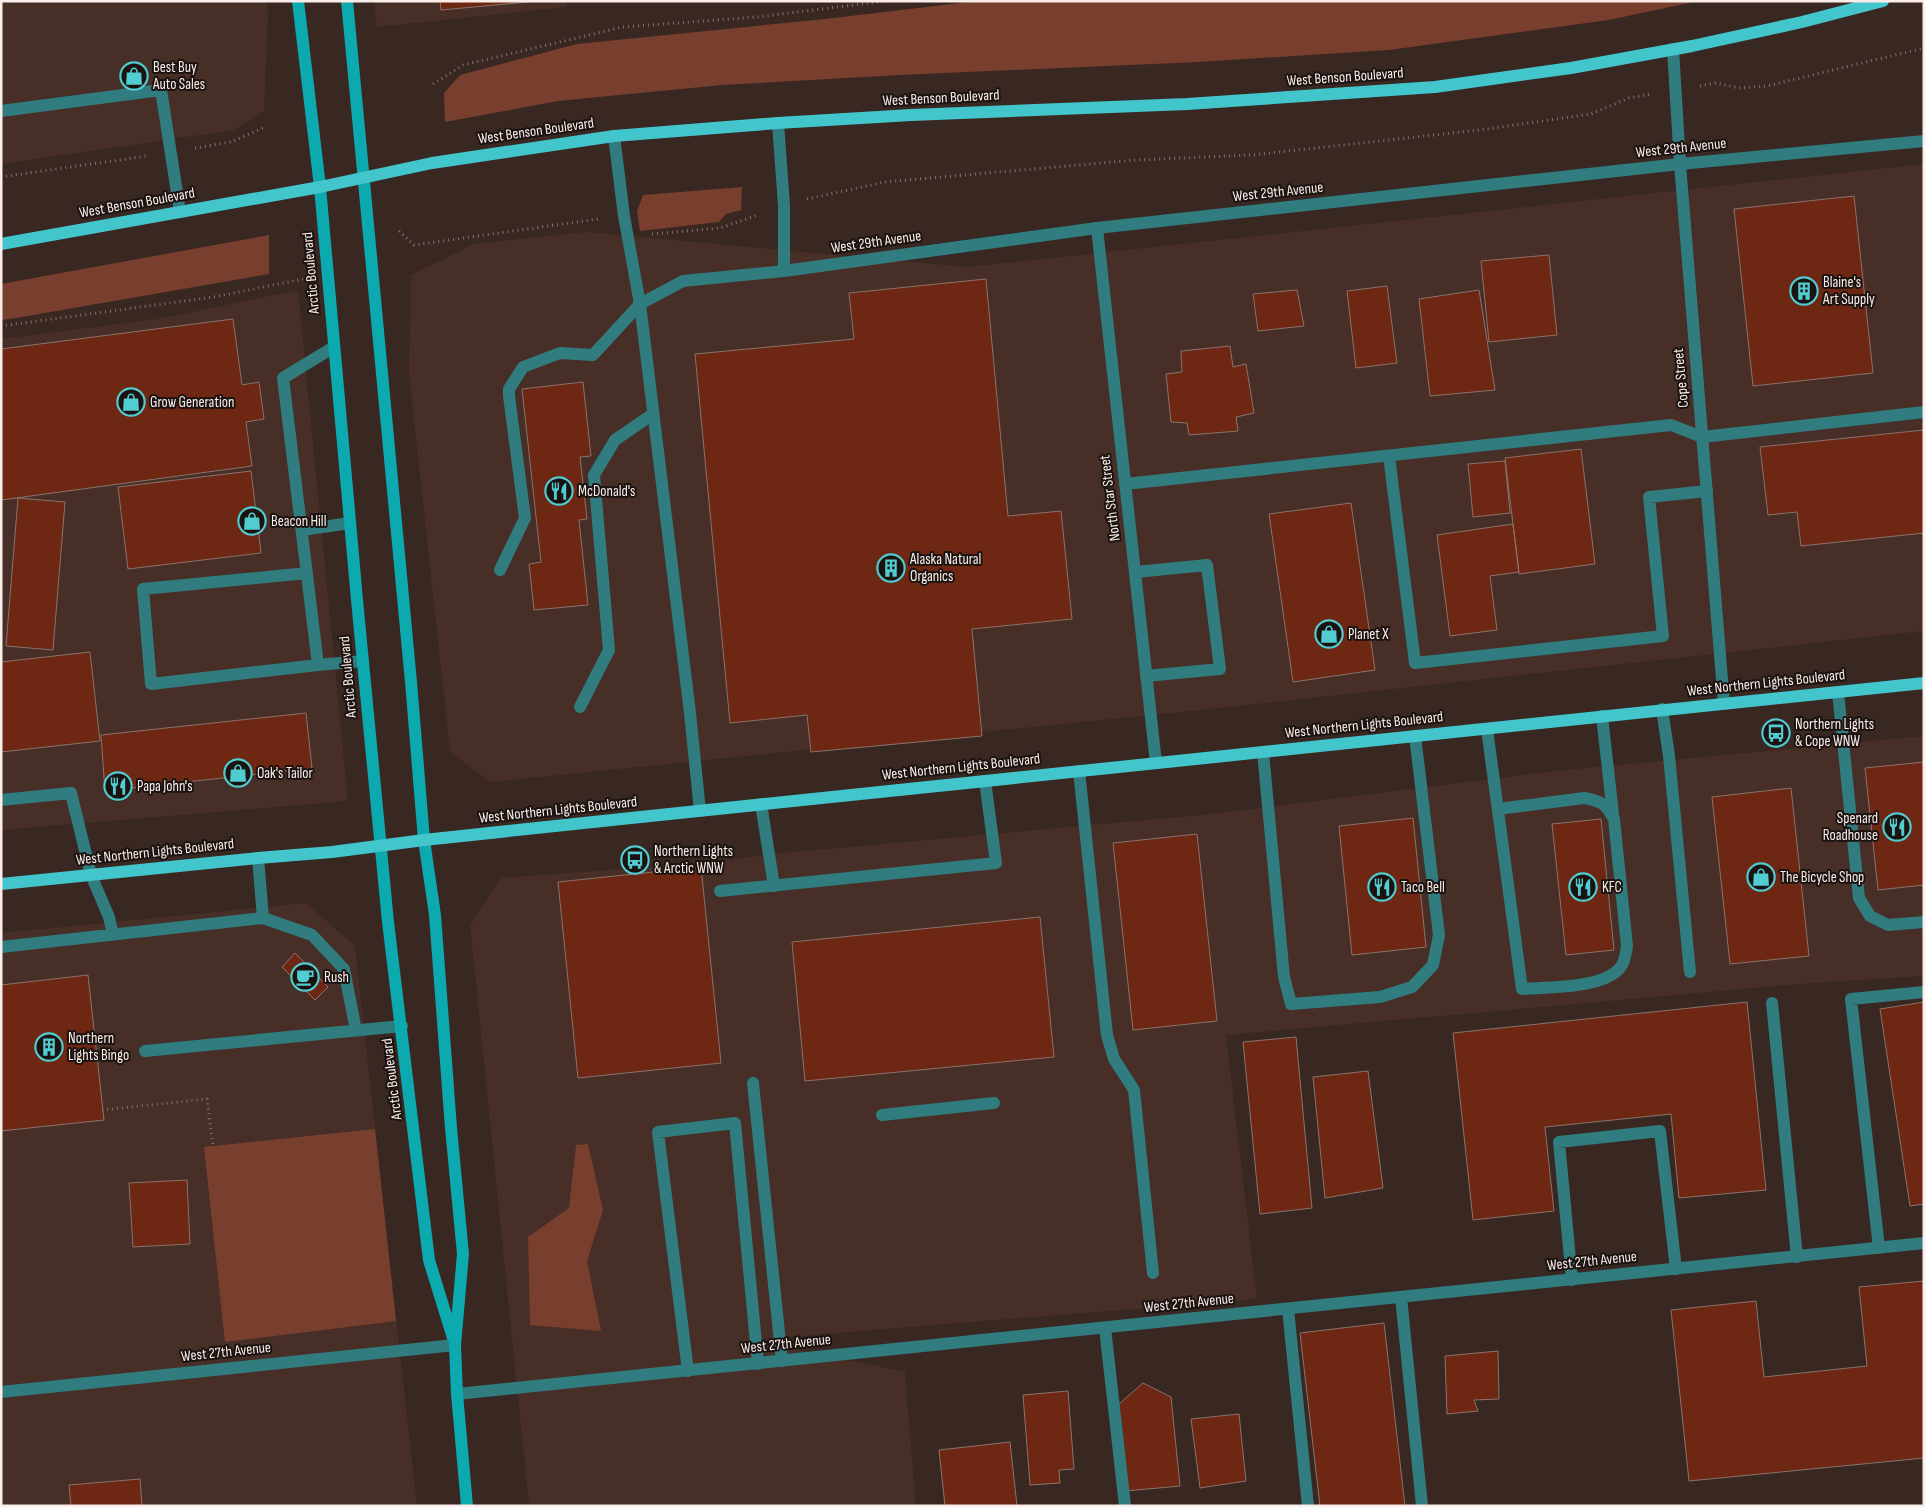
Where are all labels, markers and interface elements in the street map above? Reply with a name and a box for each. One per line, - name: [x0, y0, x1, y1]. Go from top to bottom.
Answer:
- place label: Best Buy Auto Sales: [152, 58, 205, 94]
- shop icon: Best Buy Auto Sales: [119, 61, 149, 91]
- street label: West Benson Boulevard: [1286, 63, 1404, 91]
- street label: West Benson Boulevard: [882, 85, 1000, 111]
- street label: West Benson Boulevard: [477, 113, 595, 149]
- street label: West 29th Avenue: [1635, 134, 1727, 162]
- street label: West 29th Avenue: [1232, 178, 1324, 206]
- street label: West Benson Boulevard: [78, 183, 196, 223]
- street label: West 29th Avenue: [830, 226, 922, 258]
- street label: Arctic Boulevard: [298, 231, 324, 316]
- place label: Blaine's Art Supply: [1822, 273, 1875, 309]
- building icon: Blaine's Art Supply: [1789, 276, 1819, 306]
- street label: Cope Street: [1669, 347, 1693, 409]
- shop icon: Grow Generation: [116, 387, 146, 417]
- place label: Grow Generation: [150, 393, 234, 412]
- street label: North Star Street: [1095, 453, 1125, 542]
- restaurant icon: McDonald's: [544, 476, 574, 506]
- place label: McDonald's: [578, 482, 636, 501]
- shop icon: Beacon Hill: [237, 506, 267, 536]
- place label: Beacon Hill: [271, 512, 326, 531]
- place label: Alaska Natural Organics: [909, 550, 981, 586]
- building icon: Alaska Natural Organics: [876, 553, 906, 583]
- shop icon: Planet X: [1314, 619, 1344, 649]
- place label: Planet X: [1348, 625, 1389, 644]
- street label: Arctic Boulevard: [335, 635, 361, 720]
- street label: West Northern Lights Boulevard: [1686, 665, 1846, 701]
- street label: West Northern Lights Boulevard: [1284, 707, 1444, 743]
- place label: Northern Lights & Cope WNW: [1795, 715, 1874, 751]
- bus stop icon: Northern Lights & Cope WNW: [1761, 718, 1791, 748]
- street label: West Northern Lights Boulevard: [881, 749, 1041, 785]
- shop icon: Oak's Tailor: [223, 758, 253, 788]
- place label: Oak's Tailor: [257, 764, 314, 783]
- restaurant icon: Papa John's: [103, 771, 133, 801]
- place label: Papa John's: [137, 777, 193, 796]
- street label: West Northern Lights Boulevard: [478, 792, 638, 828]
- place label: Spenard Roadhouse: [1823, 809, 1878, 845]
- restaurant icon: Spenard Roadhouse: [1882, 812, 1912, 842]
- street label: West Northern Lights Boulevard: [75, 834, 235, 870]
- place label: Northern Lights & Arctic WNW: [654, 842, 733, 878]
- bus stop icon: Northern Lights & Arctic WNW: [620, 845, 650, 875]
- shop icon: The Bicycle Shop: [1746, 862, 1776, 892]
- place label: The Bicycle Shop: [1780, 868, 1864, 887]
- restaurant icon: Taco Bell: [1367, 872, 1397, 902]
- restaurant icon: KFC: [1568, 872, 1598, 902]
- place label: Taco Bell: [1401, 878, 1445, 897]
- place label: KFC: [1602, 878, 1622, 897]
- cafe icon: Rush: [290, 962, 320, 992]
- place label: Rush: [324, 968, 349, 987]
- place label: Northern Lights Bingo: [68, 1029, 129, 1065]
- building icon: Northern Lights Bingo: [34, 1032, 64, 1062]
- street label: Arctic Boulevard: [378, 1037, 407, 1122]
- street label: West 27th Avenue: [1546, 1247, 1638, 1275]
- street label: West 27th Avenue: [1143, 1289, 1235, 1317]
- street label: West 27th Avenue: [740, 1330, 832, 1358]
- street label: West 27th Avenue: [180, 1338, 272, 1366]

